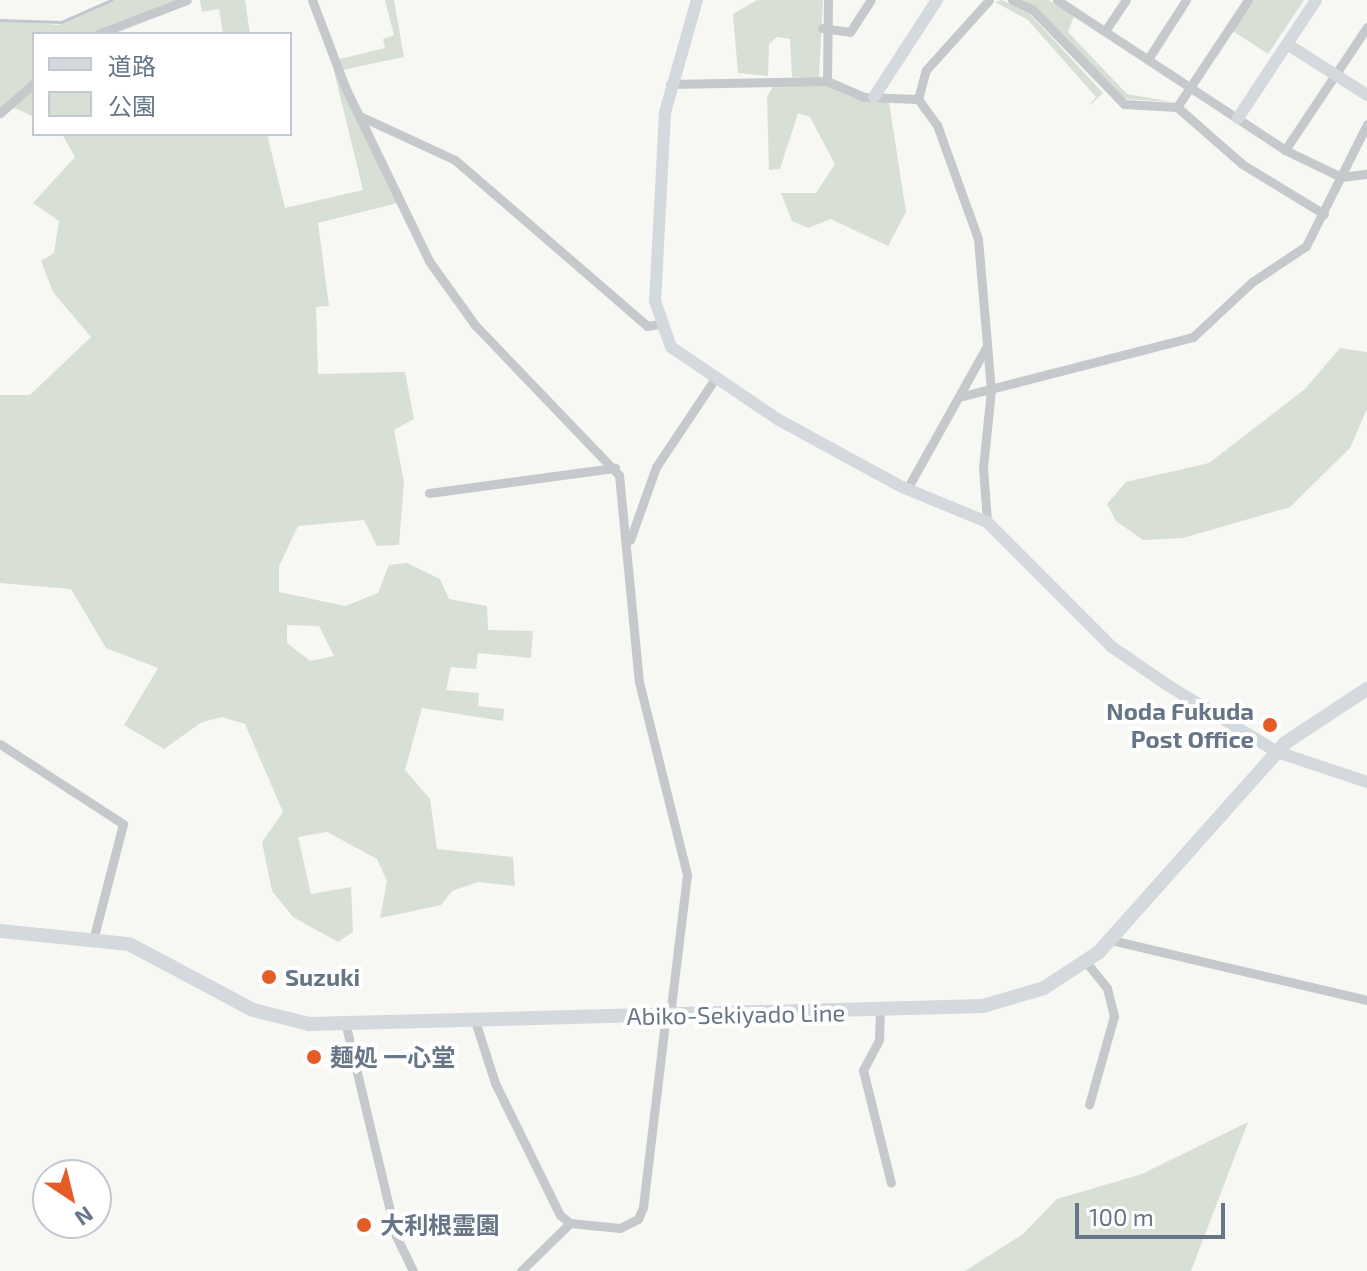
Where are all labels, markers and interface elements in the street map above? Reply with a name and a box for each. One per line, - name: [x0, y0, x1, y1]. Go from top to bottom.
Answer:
- legend: [32, 32, 292, 136]
- text: 道路: [108, 51, 156, 80]
- text: 公園: [108, 91, 156, 120]
- place label: Noda Fukuda Post Office: [1106, 697, 1254, 753]
- marker: Noda Fukuda Post Office: [1261, 716, 1279, 734]
- place label: Suzuki: [285, 963, 360, 991]
- marker: Suzuki: [260, 968, 278, 986]
- street label: Abiko-Sekiyado Line: [626, 998, 846, 1030]
- place label: 麺処 一心堂: [330, 1043, 455, 1071]
- marker: 麺処 一心堂: [305, 1048, 323, 1066]
- north arrow: [32, 1159, 112, 1239]
- scale bar: [1079, 1187, 1229, 1237]
- text: N: [71, 1202, 99, 1232]
- text: 100 m: [1089, 1202, 1154, 1231]
- place label: 大利根霊園: [380, 1211, 500, 1239]
- marker: 大利根霊園: [355, 1216, 373, 1234]

